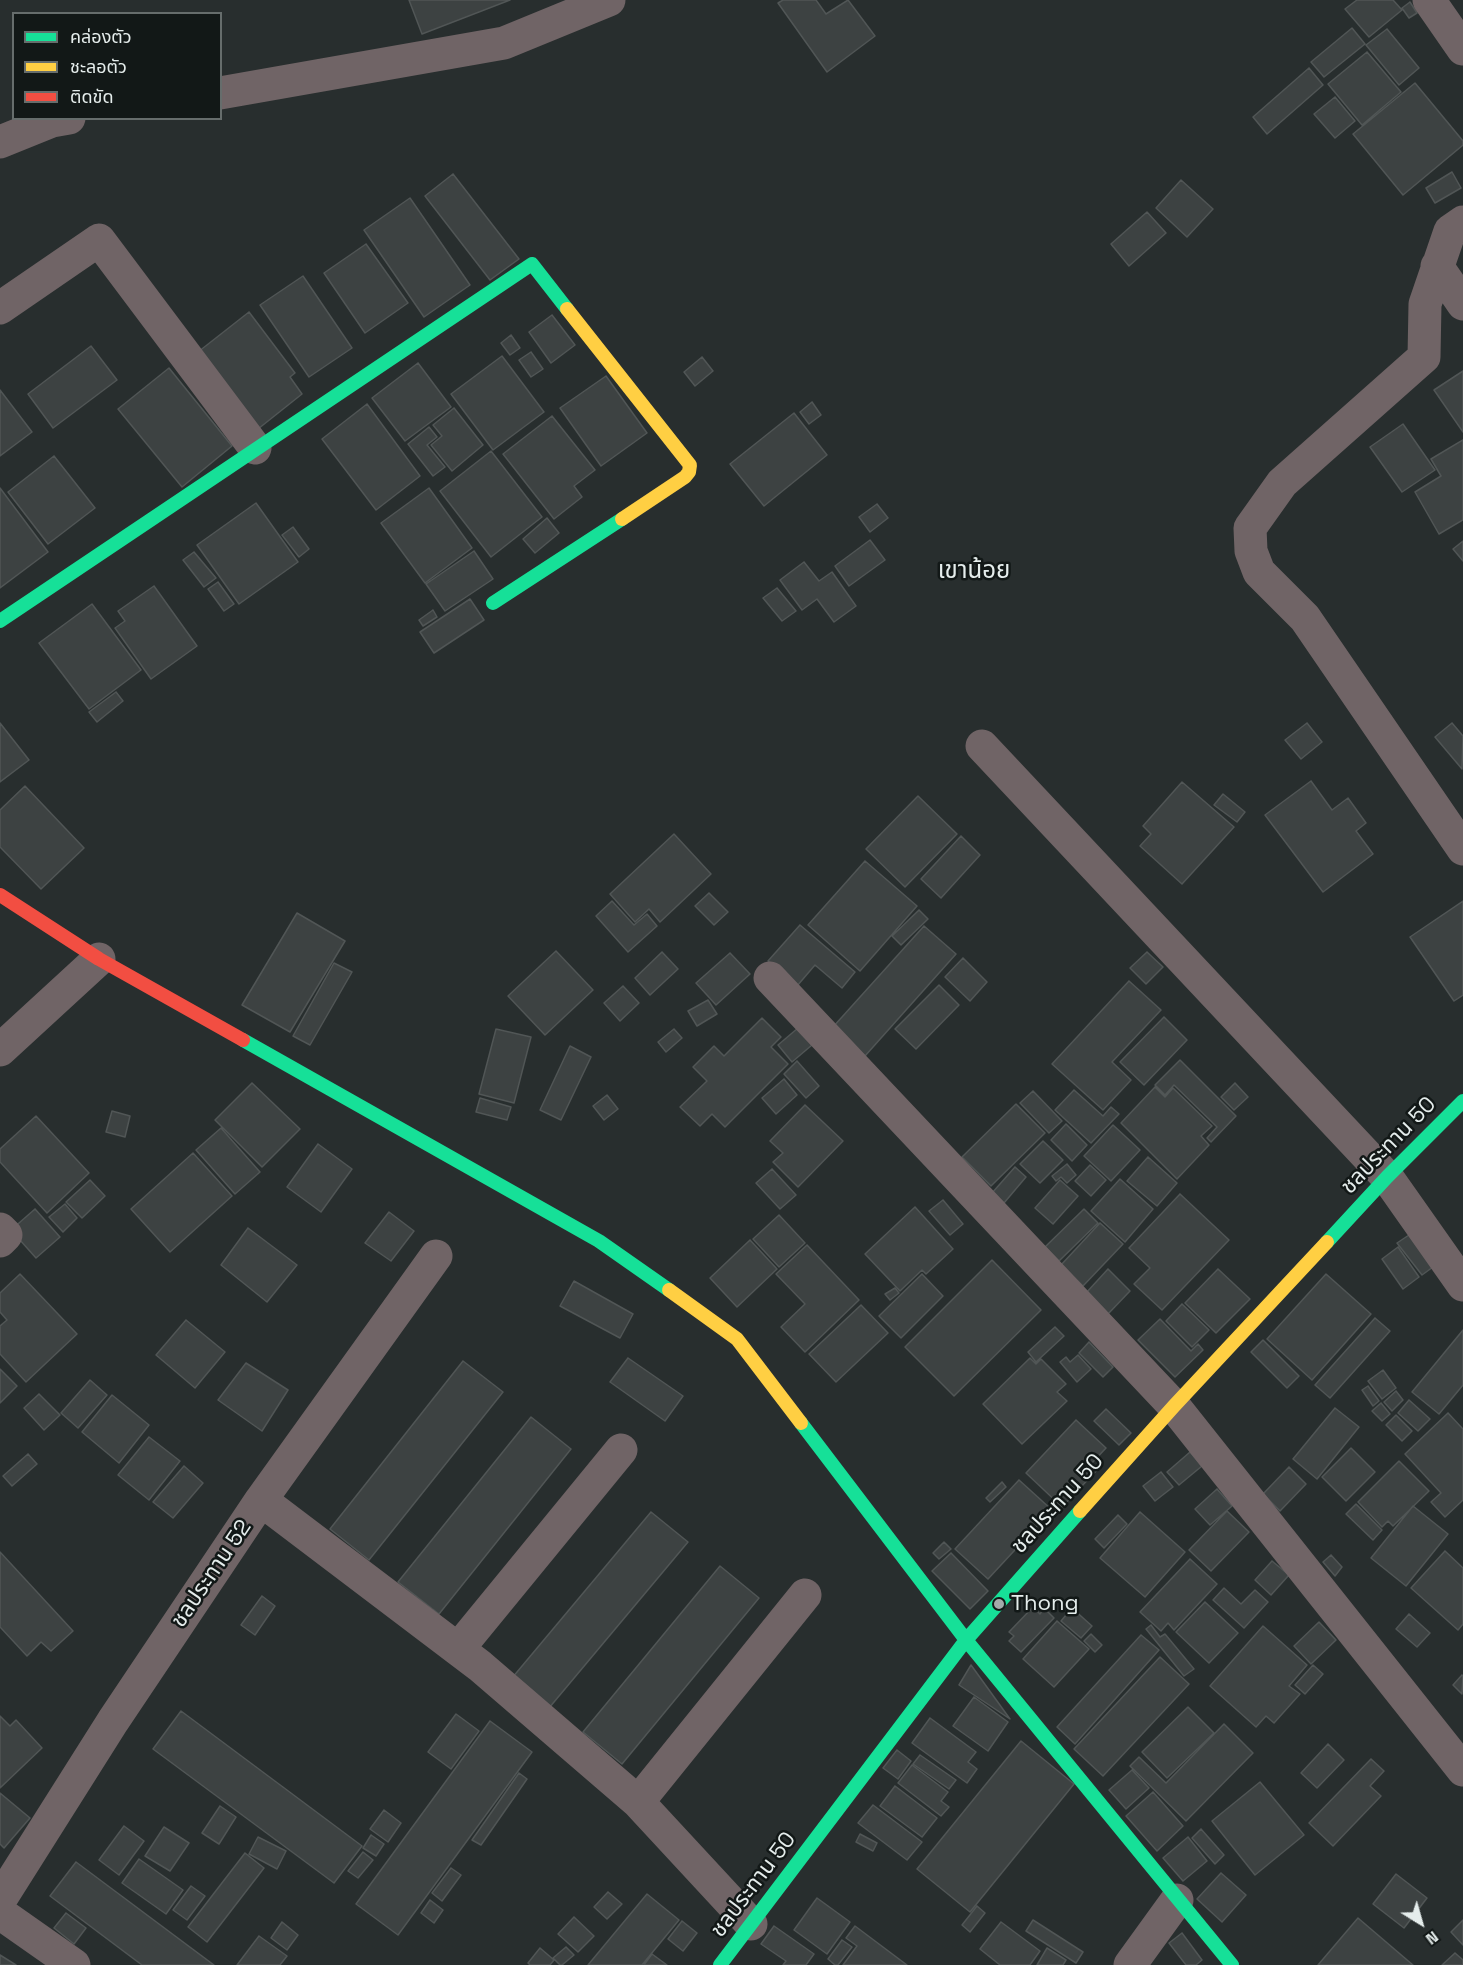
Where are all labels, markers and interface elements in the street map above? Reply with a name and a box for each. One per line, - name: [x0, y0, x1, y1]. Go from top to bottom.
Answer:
- legend: [12, 12, 222, 120]
- text: คล่องตัว: [70, 25, 132, 48]
- text: ชะลอตัว: [70, 55, 127, 78]
- text: ติดขัด: [70, 85, 113, 108]
- district label: เขาน้อย: [938, 557, 1010, 585]
- street label: ชลประทาน 50: [1336, 1092, 1442, 1200]
- street label: ชลประทาน 50: [1006, 1449, 1110, 1559]
- street label: ชลประทาน 52: [166, 1515, 258, 1633]
- place label: Thong: [1011, 1591, 1079, 1617]
- marker: Thong: [992, 1597, 1006, 1611]
- street label: ชลประทาน 50: [706, 1827, 802, 1943]
- north arrow: [1391, 1893, 1451, 1953]
- text: N: [1422, 1926, 1443, 1949]

